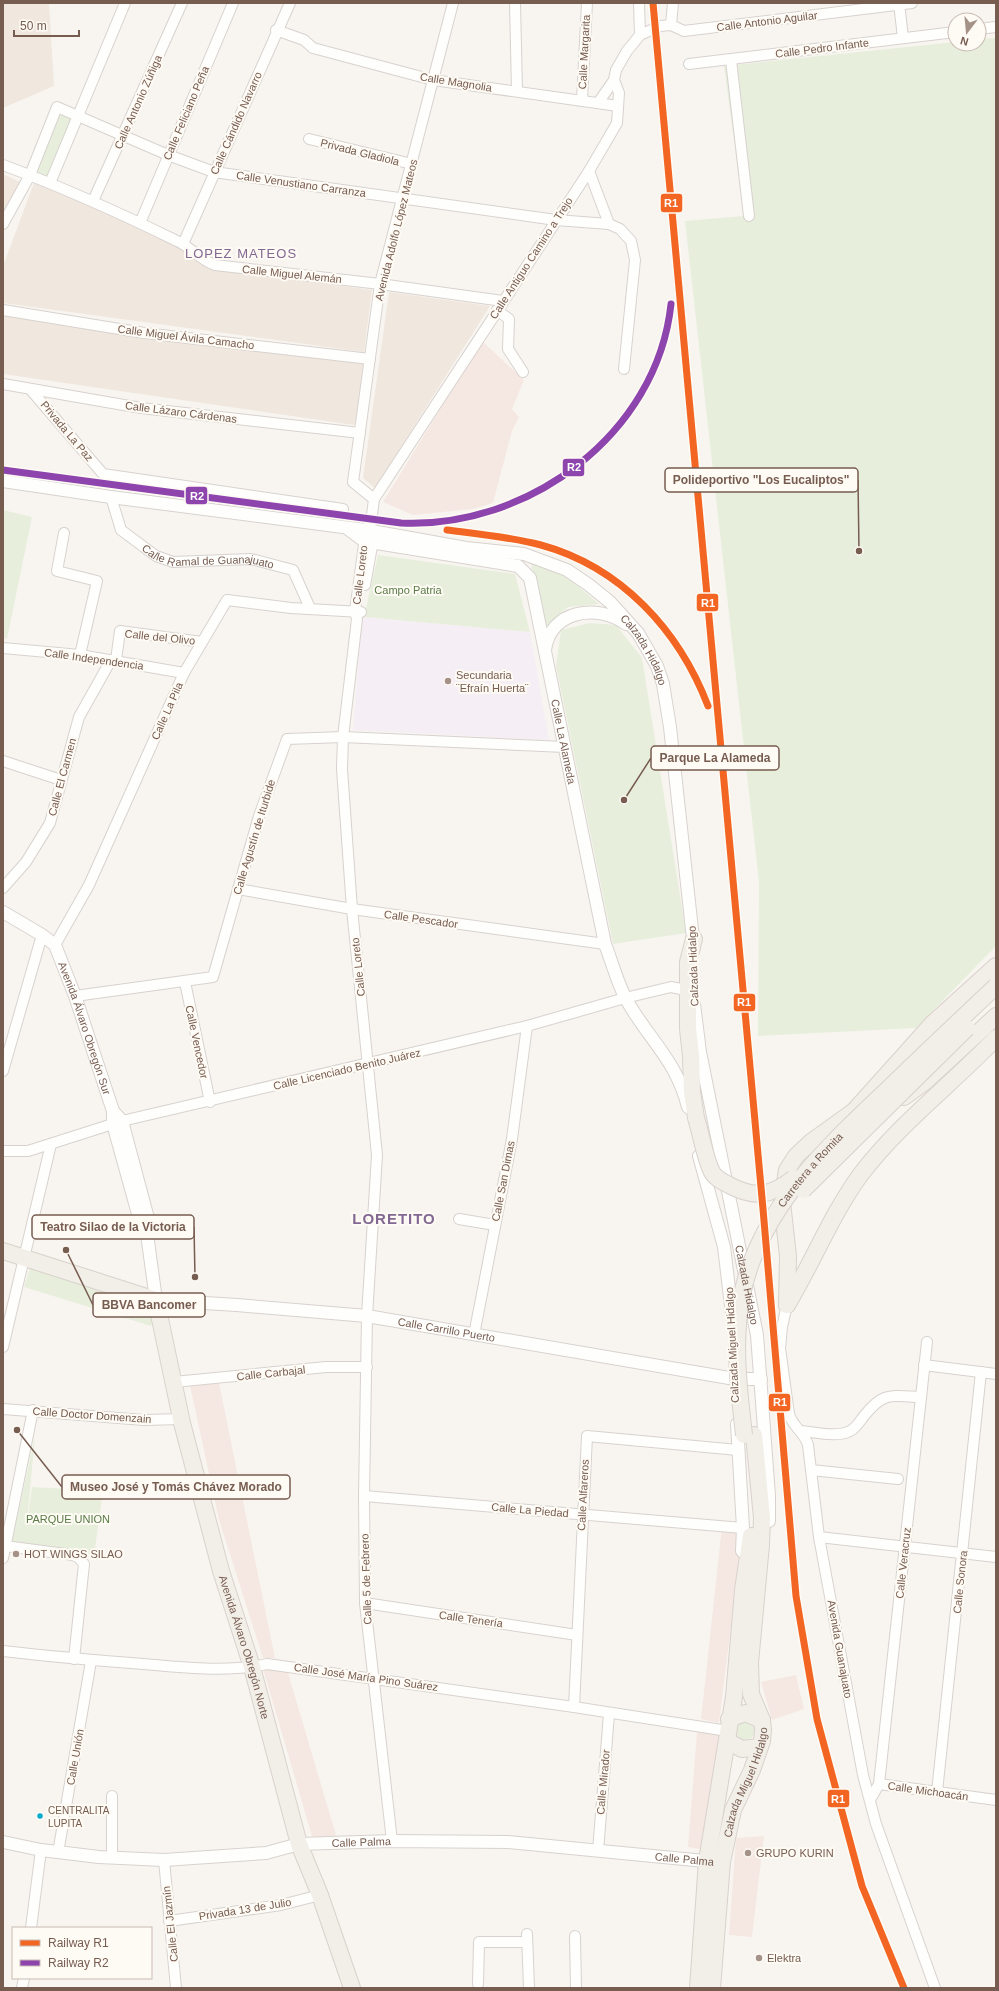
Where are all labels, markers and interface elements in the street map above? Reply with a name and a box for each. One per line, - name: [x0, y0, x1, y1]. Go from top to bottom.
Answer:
- street label: Calle Antonio Aguilar: [716, 9, 818, 33]
- scale bar: [14, 12, 79, 38]
- north arrow: [947, 12, 987, 52]
- street label: Calle Margarita: [576, 14, 592, 90]
- text: 50 m: [20, 19, 47, 33]
- text: N: [959, 35, 970, 48]
- street label: Calle Pedro Infante: [775, 36, 869, 60]
- street label: Calle Antonio Zúñiga: [112, 52, 164, 151]
- street label: Calle Feliciano Peña: [161, 63, 212, 162]
- street label: Calle Cándido Navarro: [208, 70, 264, 176]
- street label: Calle Magnolia: [419, 70, 494, 94]
- street label: Privada Gladiola: [319, 136, 401, 168]
- street label: Avenida Adolfo López Mateos: [373, 158, 420, 302]
- street label: Calle Venustiano Carranza: [235, 169, 367, 199]
- line badge: R1: [660, 193, 683, 213]
- street label: Calle Antiguo Camino a Trejo: [487, 195, 575, 321]
- text: R1: [664, 197, 678, 209]
- district label: LOPEZ MATEOS: [185, 246, 297, 261]
- street label: Calle Miguel Alemán: [242, 263, 342, 285]
- street label: Calle Miguel Ávila Camacho: [117, 323, 255, 351]
- street label: Privada La Paz: [38, 399, 96, 463]
- street label: Calle Lázaro Cárdenas: [124, 399, 238, 425]
- line badge: R2: [562, 458, 585, 477]
- text: R2: [567, 461, 581, 473]
- callout: Polideportivo "Los Eucaliptos": [665, 468, 858, 492]
- text: Polideportivo "Los Eucaliptos": [673, 473, 849, 487]
- line badge: R2: [185, 486, 208, 505]
- text: R2: [190, 490, 204, 502]
- street label: Calle Ramal de Guanajuato: [140, 542, 275, 571]
- street label: Calle Loreto: [350, 545, 370, 605]
- park label: Campo Patria: [374, 584, 443, 596]
- line badge: R1: [696, 593, 719, 612]
- text: R1: [701, 597, 715, 609]
- street label: Calzada Hidalgo: [618, 612, 669, 687]
- street label: Calle del Olivo: [124, 627, 196, 647]
- street label: Calle Independencia: [43, 646, 145, 672]
- place label: Secundaria ¨Efraín Huerta¨: [456, 669, 529, 694]
- marker: Secundaria ¨Efraín Huerta¨: [443, 676, 453, 686]
- street label: Calle La Pila: [149, 680, 185, 742]
- street label: Calle La Alameda: [549, 698, 578, 786]
- street label: Calle El Carmen: [46, 737, 78, 817]
- callout: Parque La Alameda: [651, 746, 779, 770]
- text: Parque La Alameda: [660, 751, 771, 765]
- street label: Calle Agustín de Iturbide: [231, 778, 277, 896]
- street label: Calle Pescador: [383, 908, 459, 930]
- street label: Calzada Hidalgo: [686, 925, 700, 1007]
- street label: Calle Loreto: [349, 937, 367, 997]
- street label: Avenida Álvaro Obregón Sur: [56, 960, 113, 1097]
- line badge: R1: [733, 993, 756, 1012]
- text: R1: [737, 996, 751, 1008]
- street label: Calle Vencedor: [183, 1004, 211, 1080]
- street label: Calle Licenciado Benito Juárez: [272, 1046, 422, 1092]
- street label: Carretera a Romita: [775, 1130, 846, 1209]
- street label: Calle San Dimas: [489, 1139, 517, 1222]
- district label: LORETITO: [352, 1210, 436, 1227]
- callout: Teatro Silao de la Victoria: [32, 1215, 194, 1239]
- text: Teatro Silao de la Victoria: [40, 1220, 186, 1234]
- street label: Calzada Hidalgo: [733, 1244, 761, 1326]
- street label: Calzada Miguel Hidalgo: [723, 1287, 741, 1403]
- callout: BBVA Bancomer: [93, 1293, 205, 1317]
- text: BBVA Bancomer: [102, 1298, 197, 1312]
- street label: Calle Carrillo Puerto: [397, 1315, 496, 1344]
- street label: Calle Carbajal: [236, 1363, 306, 1383]
- line badge: R1: [768, 1393, 791, 1412]
- text: R1: [773, 1396, 787, 1408]
- street label: Calle Doctor Domenzain: [32, 1405, 152, 1425]
- street label: Calle Alfareros: [575, 1458, 591, 1531]
- callout: Museo José y Tomás Chávez Morado: [62, 1475, 290, 1499]
- text: Museo José y Tomás Chávez Morado: [70, 1480, 282, 1494]
- street label: Calle La Piedad: [491, 1501, 569, 1519]
- park label: PARQUE UNION: [26, 1513, 110, 1525]
- street label: Calle Veracruz: [893, 1527, 913, 1599]
- street label: Calle 5 de Febrero: [358, 1533, 374, 1625]
- place label: HOT WINGS SILAO: [24, 1548, 123, 1560]
- marker: HOT WINGS SILAO: [11, 1549, 21, 1559]
- street label: Calle Sonora: [951, 1549, 969, 1614]
- street label: Avenida Álvaro Obregón Norte: [217, 1574, 272, 1720]
- street label: Avenida Guanajuato: [825, 1599, 855, 1699]
- street label: Calle Tenería: [438, 1609, 505, 1630]
- street label: Calle José María Pino Suárez: [293, 1661, 439, 1693]
- street label: Calzada Miguel Hidalgo: [721, 1727, 769, 1838]
- street label: Calle Unión: [64, 1728, 86, 1786]
- street label: Calle Mirador: [594, 1749, 612, 1815]
- street label: Calle Michoacán: [887, 1779, 969, 1803]
- line badge: R1: [827, 1789, 850, 1808]
- text: R1: [831, 1793, 845, 1805]
- place label: CENTRALITA LUPITA: [48, 1805, 110, 1829]
- marker: CENTRALITA LUPITA: [35, 1811, 45, 1821]
- street label: Calle Palma: [331, 1835, 392, 1849]
- place label: GRUPO KURIN: [756, 1847, 834, 1859]
- marker: GRUPO KURIN: [743, 1848, 753, 1858]
- street label: Calle Palma: [654, 1850, 715, 1868]
- street label: Calle El Jazmín: [160, 1885, 180, 1963]
- street label: Privada 13 de Julio: [198, 1896, 292, 1922]
- legend: [12, 1927, 152, 1979]
- text: Railway R1: [48, 1936, 109, 1950]
- place label: Elektra: [767, 1952, 802, 1964]
- marker: Elektra: [754, 1953, 764, 1963]
- text: Railway R2: [48, 1956, 109, 1970]

